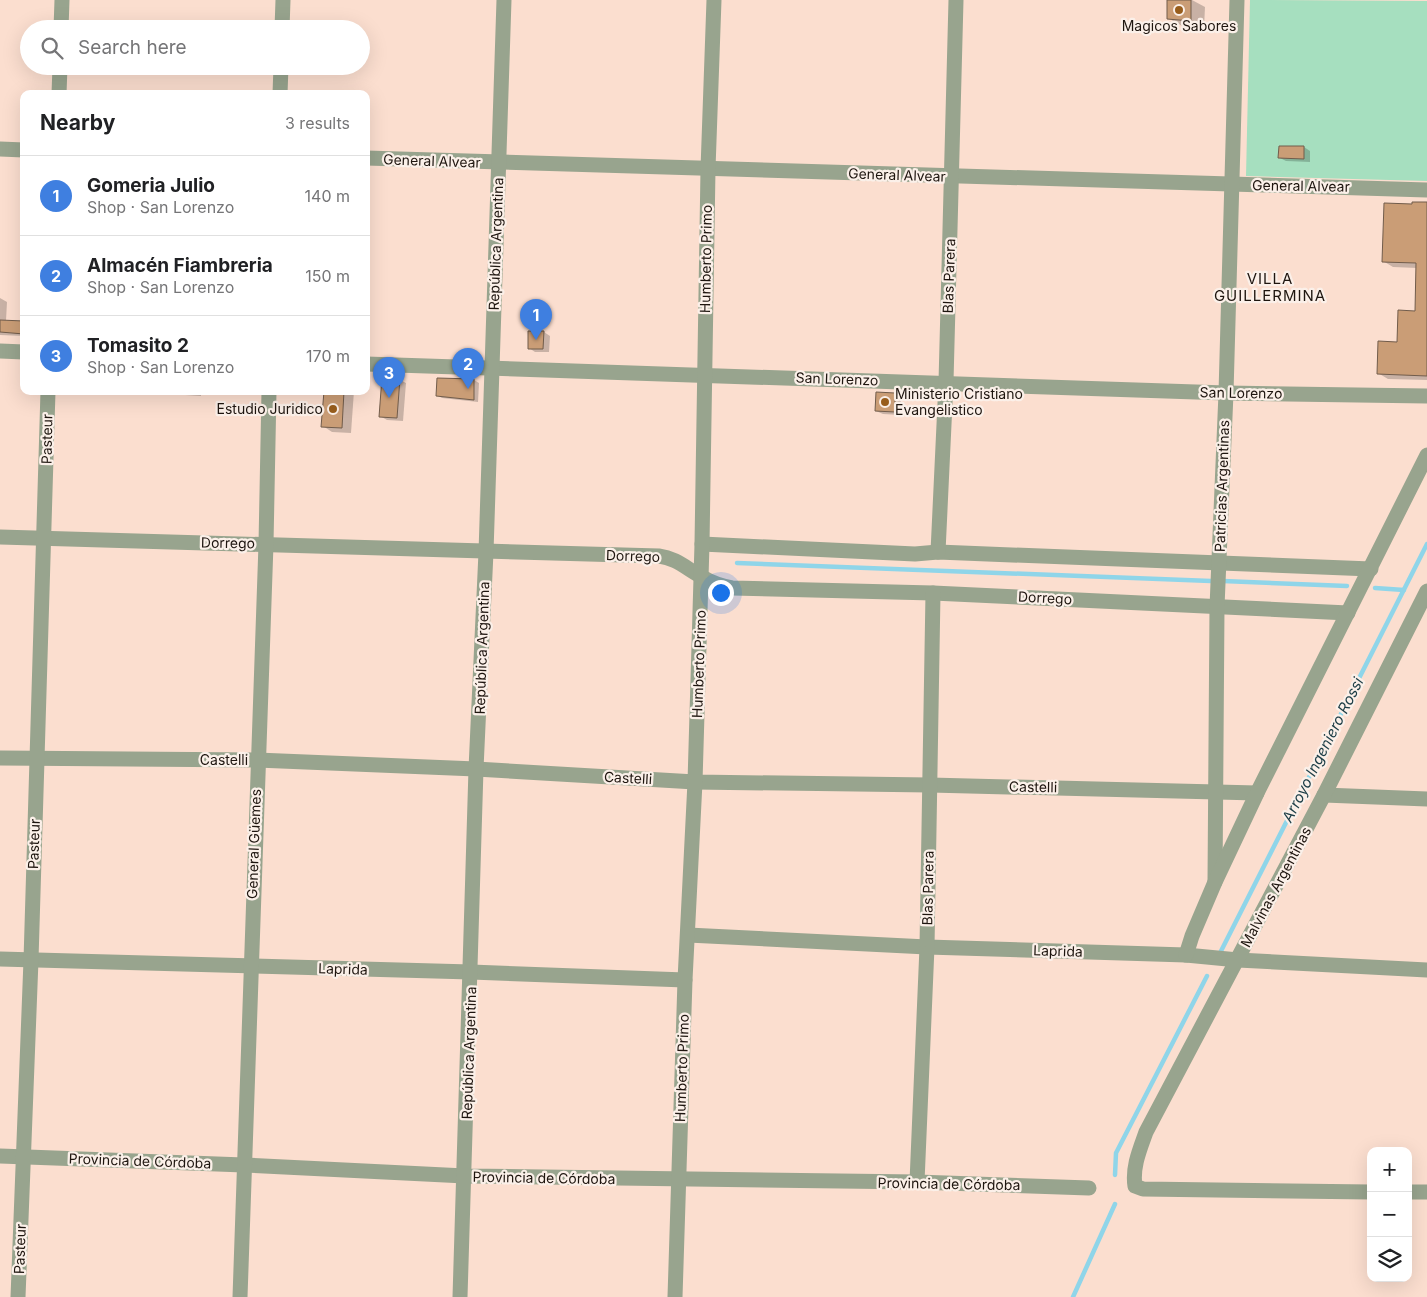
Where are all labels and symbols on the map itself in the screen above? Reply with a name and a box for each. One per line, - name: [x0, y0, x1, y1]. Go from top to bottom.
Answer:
- marker: Magicos Sabores: [1173, 4, 1185, 16]
- place label: Magicos Sabores: [1122, 17, 1236, 34]
- street label: General Alvear: [383, 150, 481, 171]
- street label: General Alvear: [848, 164, 946, 185]
- street label: General Alvear: [1252, 176, 1350, 195]
- street label: República Argentina: [485, 177, 506, 311]
- street label: Humberto Primo: [696, 205, 715, 313]
- street label: Blas Parera: [939, 238, 958, 314]
- district label: VILLA GUILLERMINA: [1214, 269, 1326, 305]
- pin: 1: [520, 299, 552, 340]
- pin: 2: [452, 348, 484, 389]
- pin: 3: [373, 357, 405, 398]
- street label: San Lorenzo: [795, 369, 879, 388]
- street label: San Lorenzo: [1199, 383, 1283, 402]
- place label: Ministerio Cristiano Evangelistico: [895, 385, 1023, 418]
- marker: Ministerio Cristiano Evangelistico: [879, 396, 891, 408]
- place label: Estudio Juridico: [217, 400, 323, 417]
- marker: Estudio Juridico: [327, 403, 339, 415]
- street label: Pasteur: [38, 414, 55, 464]
- street label: Patricias Argentinas: [1211, 420, 1232, 552]
- street label: Dorrego: [201, 534, 255, 551]
- street label: Dorrego: [606, 546, 660, 565]
- your location: [708, 580, 734, 606]
- street label: República Argentina: [471, 581, 492, 715]
- street label: Dorrego: [1018, 588, 1073, 607]
- street label: Humberto Primo: [688, 610, 709, 718]
- water label: Arroyo Ingeniero Rossi: [1277, 674, 1368, 826]
- street label: Castelli: [200, 751, 248, 768]
- street label: Castelli: [603, 768, 653, 787]
- street label: Castelli: [1009, 778, 1057, 795]
- street label: General Güemes: [243, 789, 264, 899]
- street label: Pasteur: [24, 819, 43, 869]
- street label: Malvinas Argentinas: [1237, 824, 1314, 950]
- street label: Blas Parera: [918, 850, 937, 926]
- street label: Laprida: [1033, 941, 1083, 960]
- street label: Laprida: [318, 959, 368, 978]
- street label: República Argentina: [458, 986, 479, 1120]
- street label: Humberto Primo: [671, 1014, 692, 1122]
- street label: Provincia de Córdoba: [68, 1150, 212, 1171]
- street label: Provincia de Córdoba: [473, 1168, 615, 1187]
- street label: Provincia de Córdoba: [878, 1174, 1020, 1193]
- street label: Pasteur: [10, 1224, 29, 1274]

